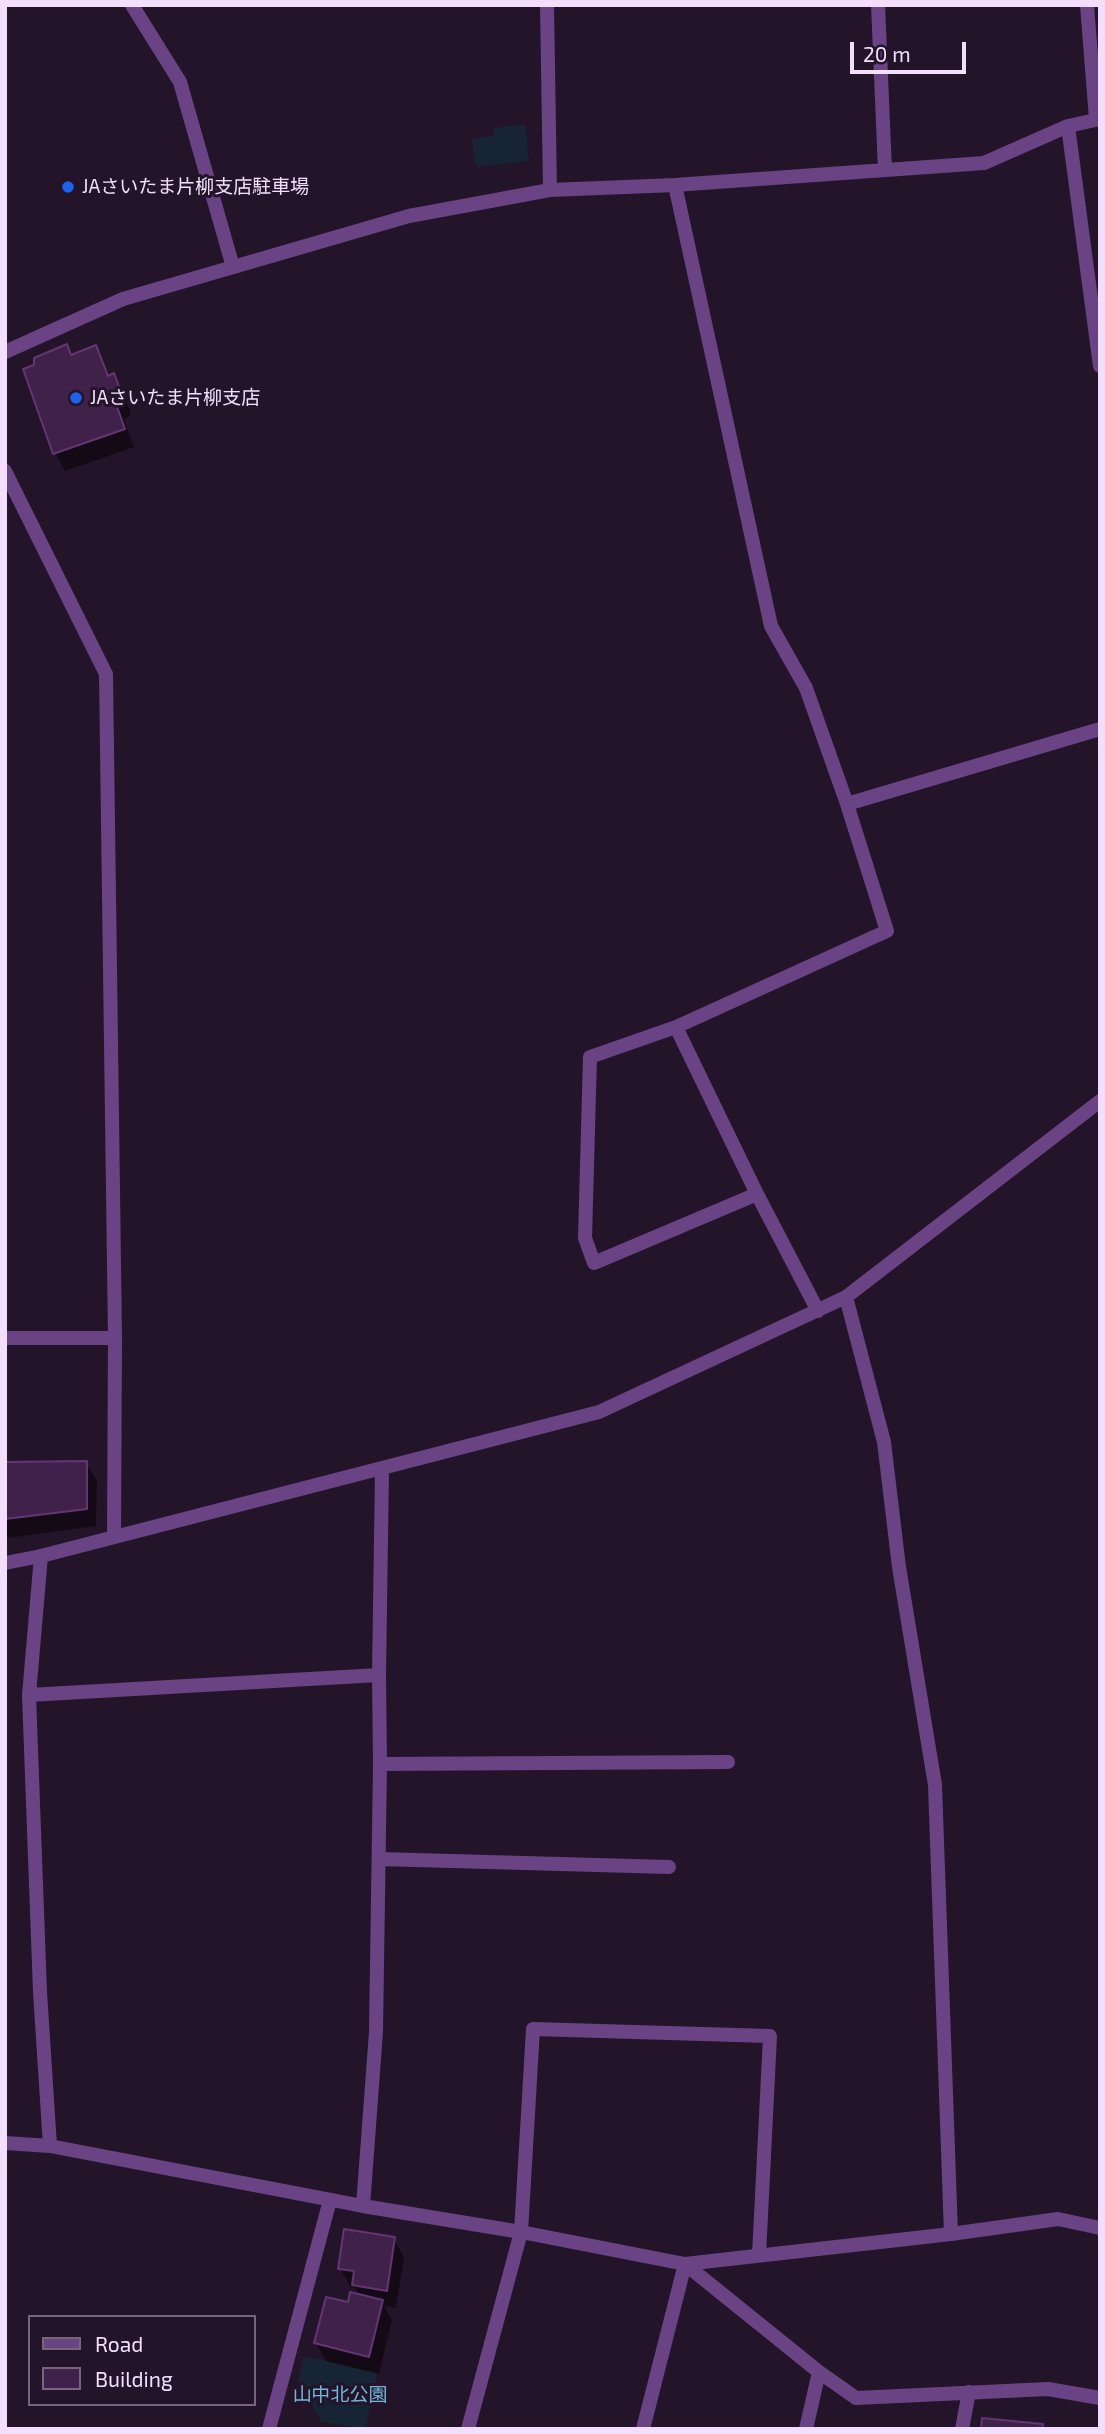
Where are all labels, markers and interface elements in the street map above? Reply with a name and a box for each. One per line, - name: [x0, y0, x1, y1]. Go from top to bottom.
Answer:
- scale bar: [853, 28, 968, 72]
- text: 20 m: [863, 41, 911, 66]
- place label: JAさいたま片柳支店駐車場: [82, 176, 309, 198]
- marker: JAさいたま片柳支店駐車場: [60, 179, 76, 195]
- place label: JAさいたま片柳支店: [90, 387, 260, 409]
- marker: JAさいたま片柳支店: [68, 390, 84, 406]
- legend: [28, 2315, 256, 2406]
- text: Road: [95, 2331, 143, 2356]
- text: Building: [95, 2366, 173, 2391]
- park label: 山中北公園: [293, 2384, 387, 2406]

